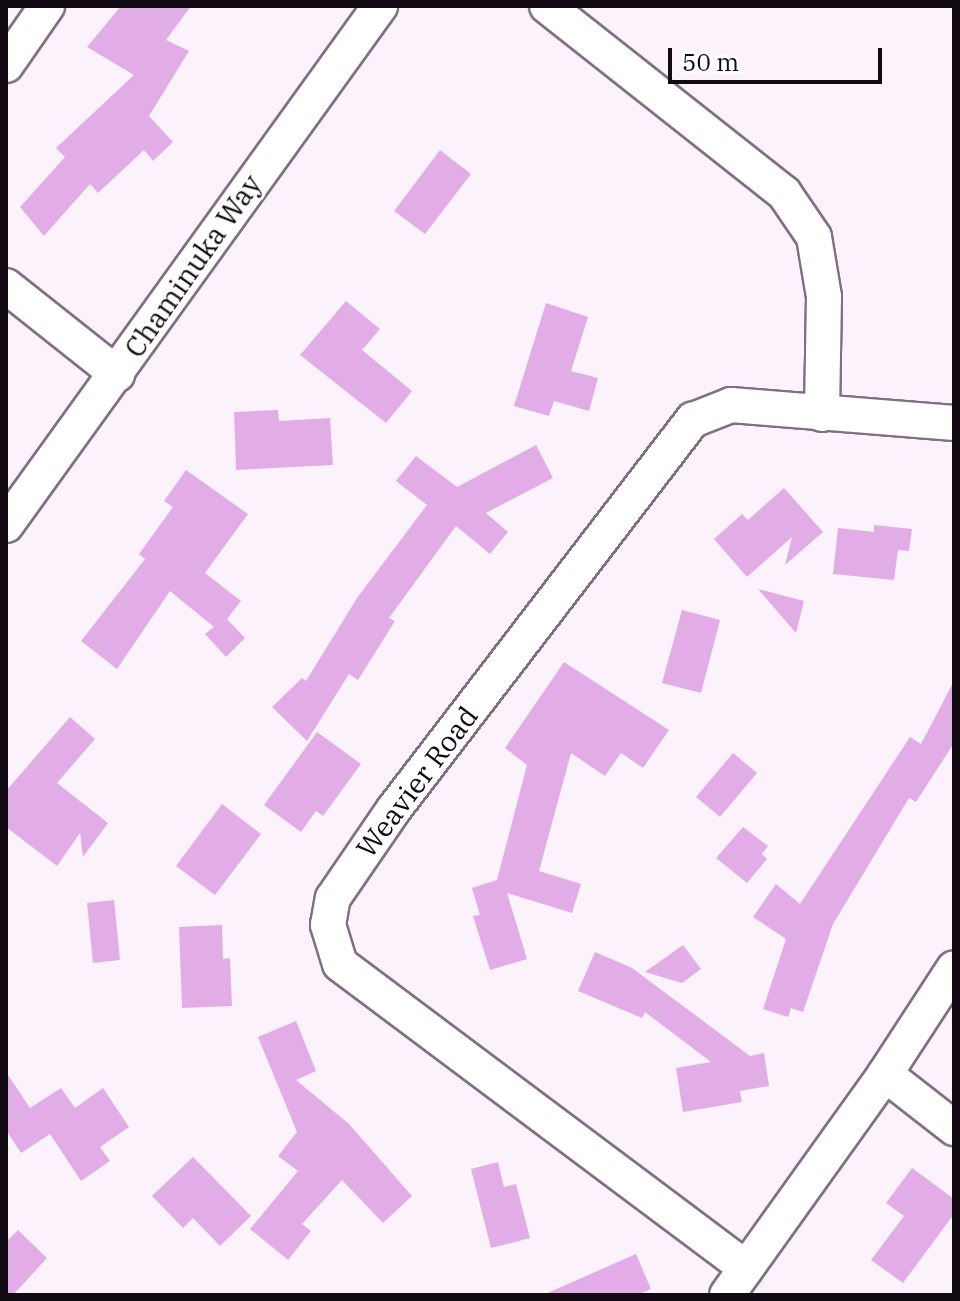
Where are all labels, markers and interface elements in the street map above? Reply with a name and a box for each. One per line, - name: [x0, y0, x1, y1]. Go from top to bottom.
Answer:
- scale bar: [672, 32, 886, 82]
- text: 50 m: [682, 46, 739, 78]
- street label: Chaminuka Way: [118, 168, 268, 364]
- street label: Weavier Road: [349, 700, 485, 864]

